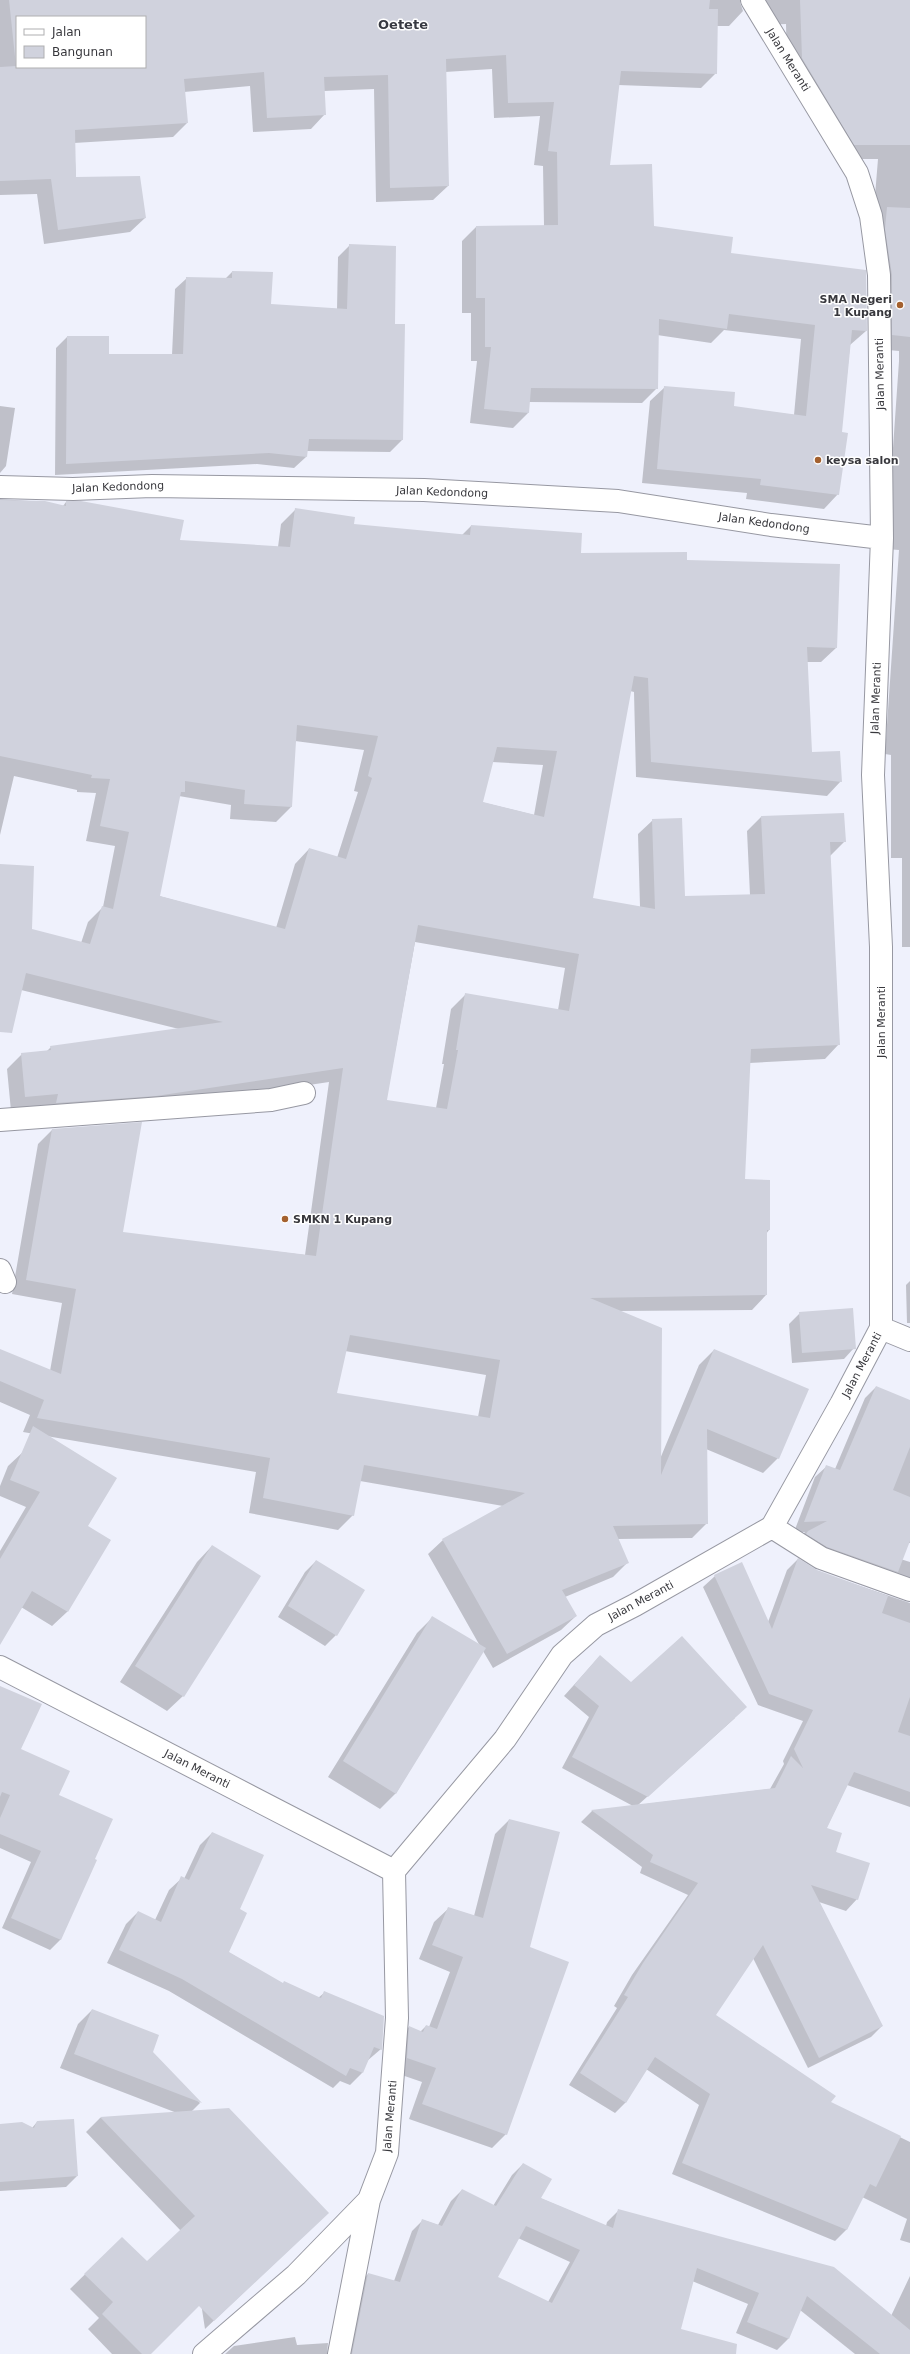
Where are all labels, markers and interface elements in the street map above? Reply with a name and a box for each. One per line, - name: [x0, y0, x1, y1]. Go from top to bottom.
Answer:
- legend: [16, 16, 146, 68]
- district label: Oetete: [378, 17, 428, 32]
- text: Jalan: [51, 25, 81, 39]
- street label: Jalan Meranti: [763, 25, 813, 94]
- text: Bangunan: [52, 45, 113, 59]
- place label: SMA Negeri 1 Kupang: [820, 293, 892, 319]
- marker: SMA Negeri 1 Kupang: [895, 300, 905, 310]
- street label: Jalan Meranti: [873, 338, 887, 411]
- place label: keysa salon: [826, 454, 899, 467]
- marker: keysa salon: [813, 455, 823, 465]
- street label: Jalan Kedondong: [71, 479, 164, 495]
- street label: Jalan Kedondong: [395, 484, 488, 500]
- street label: Jalan Kedondong: [717, 510, 810, 536]
- street label: Jalan Meranti: [868, 662, 884, 735]
- street label: Jalan Meranti: [875, 986, 888, 1059]
- place label: SMKN 1 Kupang: [293, 1213, 392, 1226]
- marker: SMKN 1 Kupang: [280, 1214, 290, 1224]
- street label: Jalan Meranti: [839, 1330, 885, 1401]
- street label: Jalan Meranti: [605, 1578, 676, 1624]
- street label: Jalan Meranti: [161, 1746, 232, 1791]
- street label: Jalan Meranti: [380, 2080, 400, 2153]

